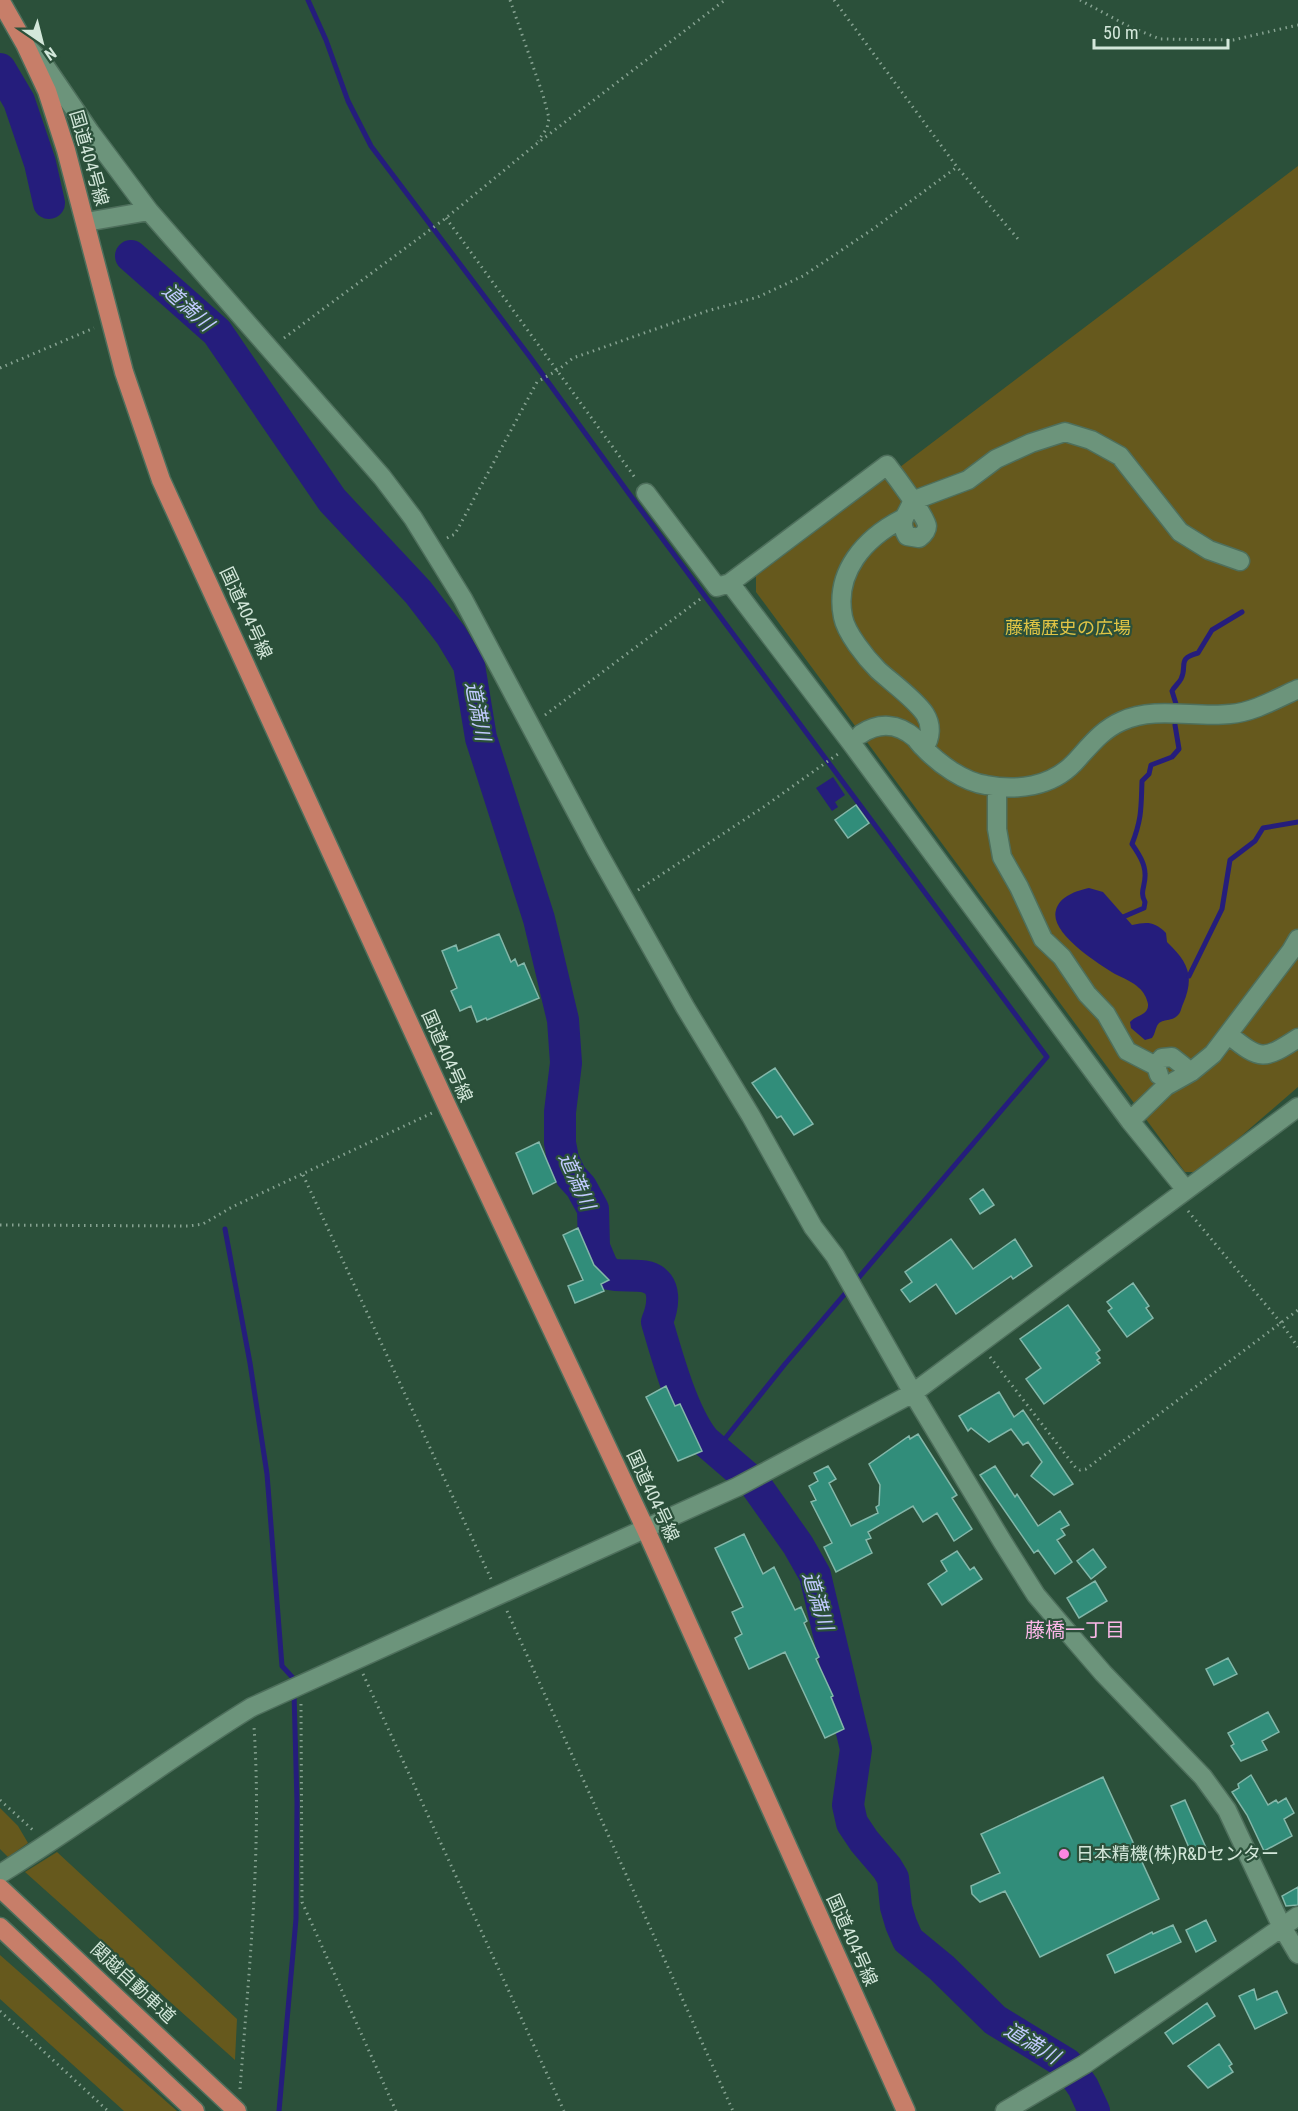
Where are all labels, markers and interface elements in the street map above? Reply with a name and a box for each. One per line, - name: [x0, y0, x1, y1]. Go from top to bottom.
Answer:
- north arrow: [12, 12, 72, 72]
- scale bar: [1094, 12, 1228, 50]
- text: 50 m: [1103, 22, 1138, 43]
- text: N: [41, 43, 60, 64]
- street label: 国道404号線: [66, 108, 113, 208]
- water label: 道満川: [158, 278, 220, 337]
- street label: 国道404号線: [216, 564, 277, 662]
- park label: 藤橋歴史の広場: [1005, 617, 1131, 638]
- water label: 道満川: [460, 679, 496, 745]
- street label: 国道404号線: [418, 1006, 477, 1105]
- water label: 道満川: [554, 1149, 601, 1215]
- street label: 国道404号線: [623, 1447, 684, 1545]
- water label: 道満川: [798, 1569, 839, 1635]
- district label: 藤橋一丁目: [1025, 1618, 1125, 1642]
- place label: 日本精機(株)R&Dセンター: [1076, 1843, 1279, 1865]
- marker: 日本精機(株)R&Dセンター: [1057, 1847, 1071, 1861]
- street label: 国道404号線: [823, 1890, 882, 1989]
- street label: 関越自動車道: [87, 1938, 180, 2027]
- water label: 道満川: [1000, 2017, 1066, 2070]

